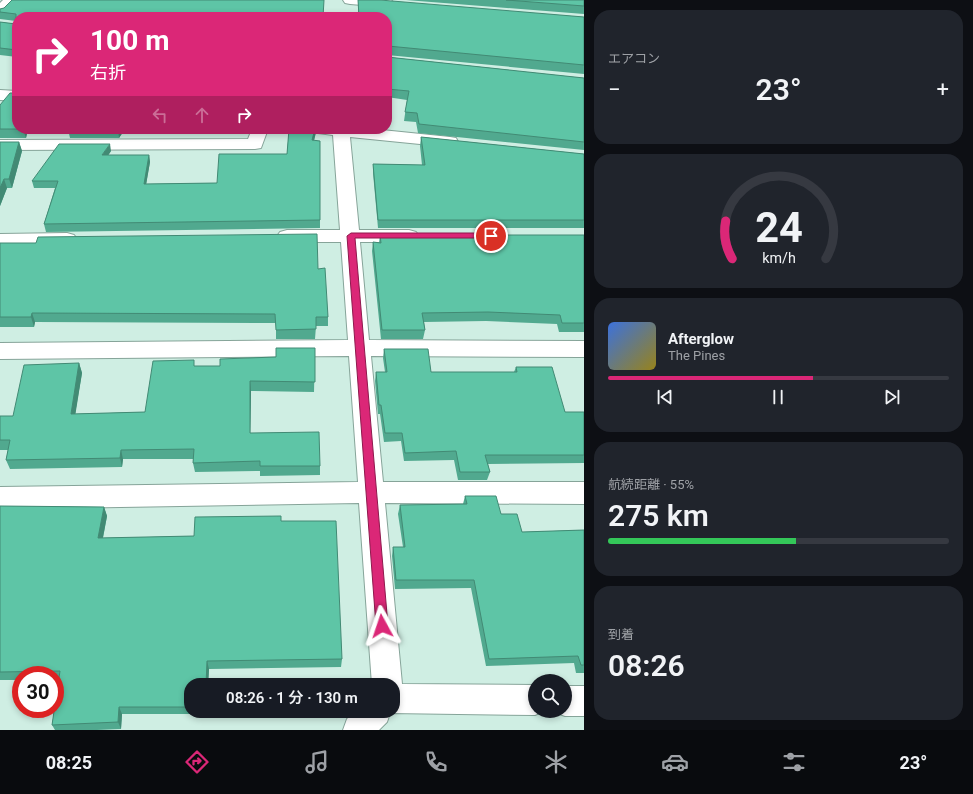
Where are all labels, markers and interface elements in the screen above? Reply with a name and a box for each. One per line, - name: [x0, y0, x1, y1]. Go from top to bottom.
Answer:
- text: 100 m: [90, 24, 169, 57]
- icon: right: [24, 28, 76, 80]
- text: エアコン: [608, 51, 660, 66]
- text: 右折: [90, 62, 126, 83]
- text: 23°: [756, 72, 801, 107]
- text: −: [608, 77, 621, 102]
- text: +: [937, 77, 949, 102]
- icon: left: [149, 104, 171, 126]
- icon: ahead: [191, 104, 213, 126]
- icon: right: [233, 104, 255, 126]
- text: 24: [755, 203, 802, 252]
- pin: [474, 219, 508, 253]
- icon: arrive: [480, 225, 502, 247]
- text: km/h: [762, 250, 795, 266]
- text: Afterglow: [668, 330, 734, 348]
- text: The Pines: [668, 348, 725, 363]
- icon: previous: [654, 386, 676, 408]
- icon: pause: [767, 386, 789, 408]
- icon: next: [881, 386, 903, 408]
- text: 航続距離 · 55%: [608, 477, 694, 492]
- text: 275 km: [608, 498, 709, 533]
- position arrow: [361, 605, 403, 647]
- text: 到着: [608, 627, 634, 642]
- text: 08:26: [608, 648, 685, 683]
- speed limit sign: 30: [12, 666, 64, 718]
- map controls: [528, 674, 572, 718]
- button: search: [528, 674, 572, 718]
- text: 08:26 · 1 分 · 130 m: [226, 689, 358, 707]
- icon: directions: [183, 748, 211, 776]
- icon: music: [303, 748, 331, 776]
- icon: phone: [422, 748, 450, 776]
- icon: climate: [542, 748, 570, 776]
- icon: car: [661, 748, 689, 776]
- icon: filters: [780, 748, 808, 776]
- text: 08:25: [46, 752, 92, 773]
- text: 23°: [900, 752, 927, 773]

